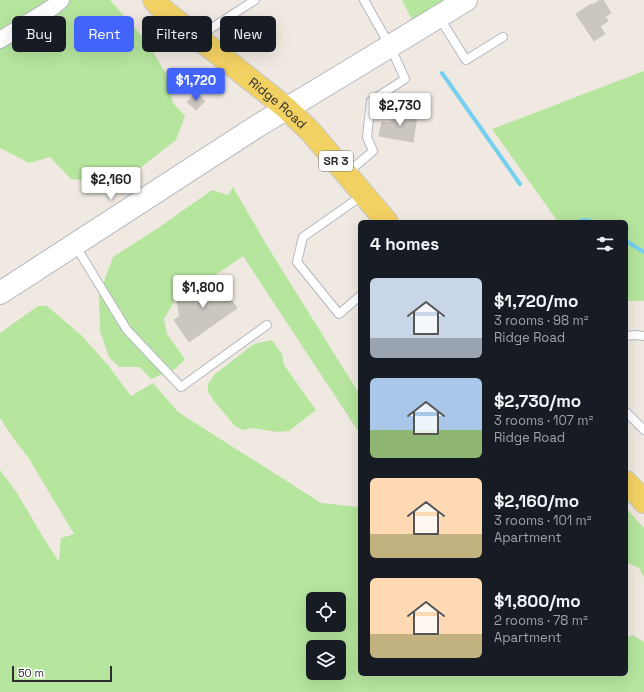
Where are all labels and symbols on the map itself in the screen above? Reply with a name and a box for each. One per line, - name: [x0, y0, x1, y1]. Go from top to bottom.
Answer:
- pin: $1,720: [163, 68, 229, 102]
- street label: Ridge Road: [245, 74, 310, 132]
- pin: $2,730: [367, 93, 433, 127]
- road number: SR 3: [319, 151, 353, 171]
- pin: $2,160: [78, 167, 144, 201]
- pin: $1,800: [170, 275, 236, 309]
- scale bar: [12, 664, 112, 683]

